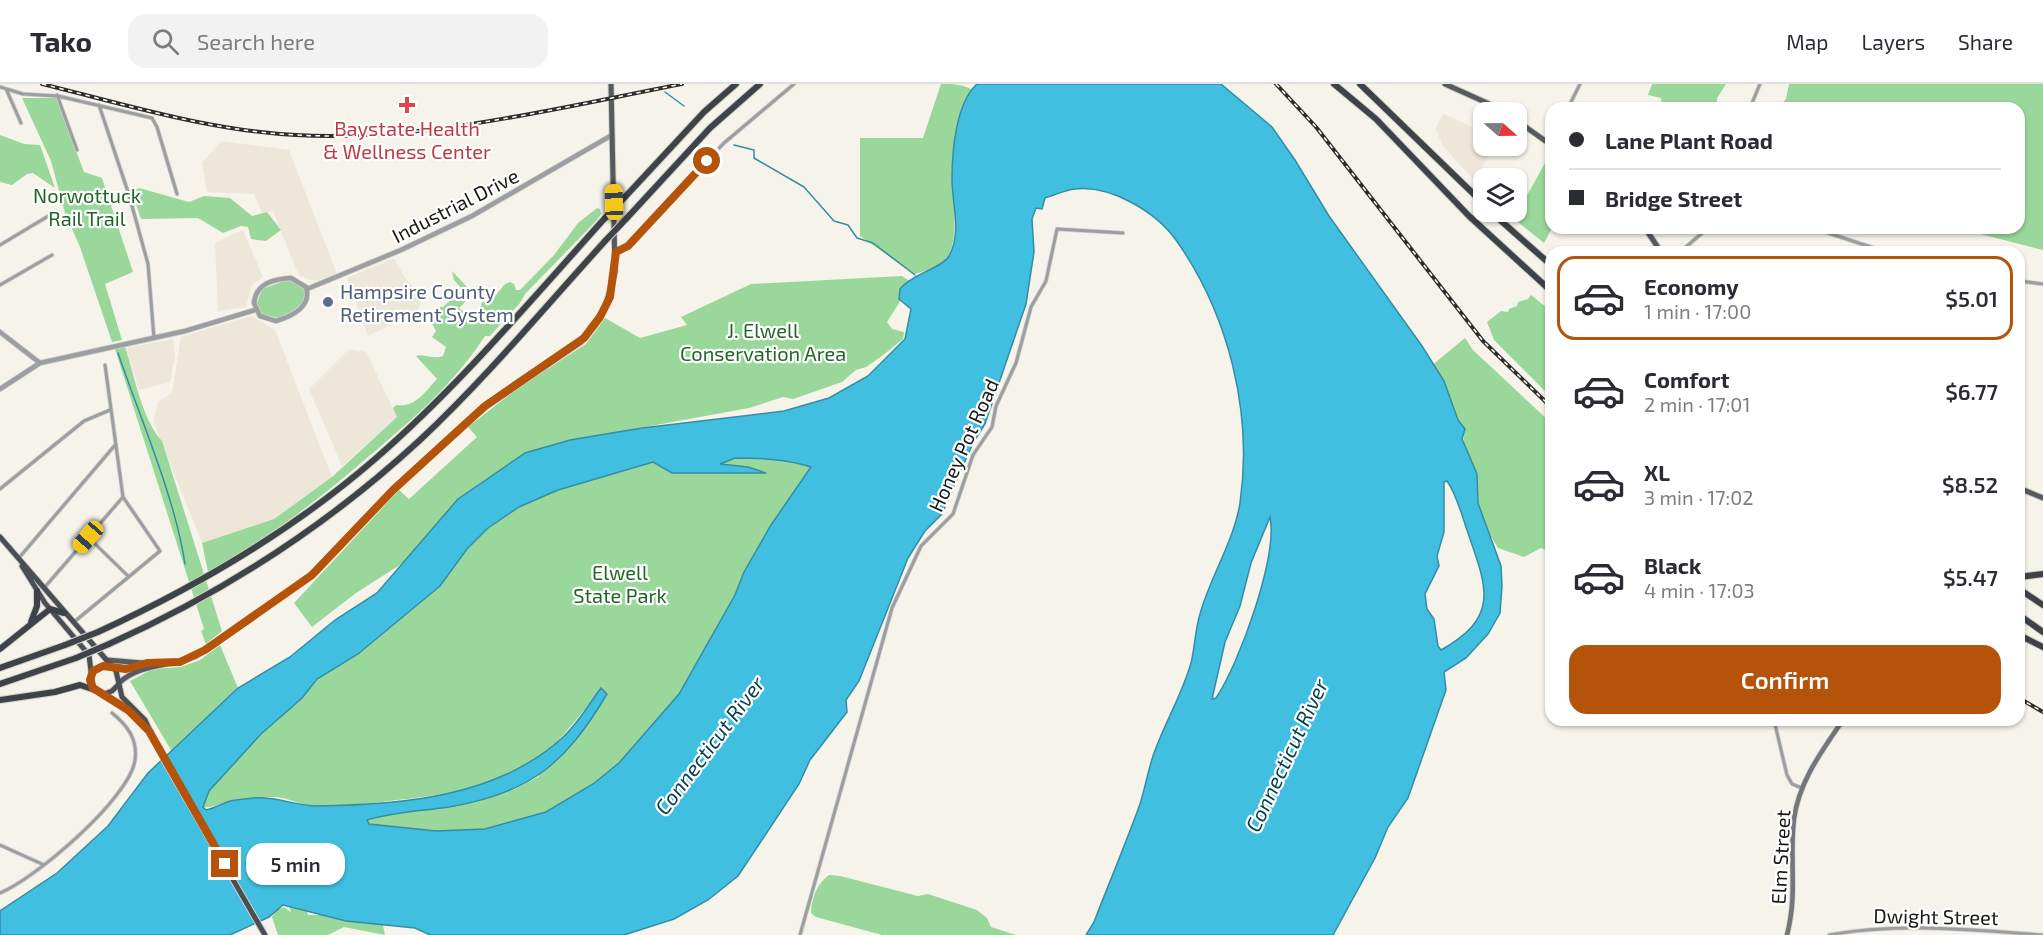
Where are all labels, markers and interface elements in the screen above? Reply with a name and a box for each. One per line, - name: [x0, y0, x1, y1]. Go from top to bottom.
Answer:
- search box: [128, 14, 548, 68]
- text: Tako: [30, 24, 92, 58]
- icon: search: [149, 25, 182, 58]
- text: Search here: [197, 28, 315, 54]
- text: Map: [1786, 29, 1828, 54]
- text: Layers: [1861, 29, 1925, 54]
- text: Share: [1958, 29, 2013, 54]
- marker: Baystate Health & Wellness Center: [398, 96, 416, 114]
- north arrow: [1473, 102, 1527, 156]
- map controls: [1473, 102, 1527, 222]
- place label: Baystate Health & Wellness Center: [323, 116, 491, 163]
- text: Lane Plant Road: [1605, 127, 1773, 153]
- route start: [693, 147, 720, 174]
- street label: Industrial Drive: [388, 163, 522, 247]
- button: layers: [1473, 168, 1527, 222]
- park label: Norwottuck Rail Trail: [33, 183, 141, 230]
- car: [604, 184, 624, 220]
- text: Bridge Street: [1605, 185, 1742, 211]
- icon: car: [1572, 271, 1626, 325]
- text: Economy: [1644, 273, 1739, 299]
- place label: Hampsire County Retirement System: [340, 279, 514, 326]
- text: $5.01: [1945, 285, 1998, 311]
- marker: Hampsire County Retirement System: [321, 295, 335, 309]
- text: 1 min · 17:00: [1644, 299, 1751, 323]
- park label: J. Elwell Conservation Area: [680, 318, 846, 365]
- icon: car: [1572, 364, 1626, 418]
- text: Comfort: [1644, 366, 1729, 392]
- street label: Honey Pot Road: [923, 375, 1003, 515]
- text: $6.77: [1945, 378, 1998, 404]
- text: 2 min · 17:01: [1644, 392, 1750, 416]
- icon: car: [1572, 457, 1626, 511]
- text: XL: [1644, 459, 1670, 485]
- text: $8.52: [1942, 471, 1998, 497]
- text: 3 min · 17:02: [1644, 485, 1754, 509]
- car: [69, 518, 107, 556]
- icon: car: [1572, 550, 1626, 604]
- text: Black: [1644, 552, 1701, 578]
- park label: Elwell State Park: [573, 560, 667, 607]
- text: $5.47: [1943, 564, 1998, 590]
- text: 4 min · 17:03: [1644, 578, 1755, 602]
- button: Confirm: [1569, 645, 2001, 714]
- water label: Connecticut River: [649, 671, 769, 819]
- water label: Connecticut River: [1240, 674, 1333, 836]
- street label: Elm Street: [1766, 809, 1794, 905]
- callout: 5 min: [246, 843, 345, 885]
- route end: [211, 850, 238, 877]
- text: 5 min: [271, 852, 321, 876]
- street label: Dwight Street: [1873, 903, 1999, 929]

